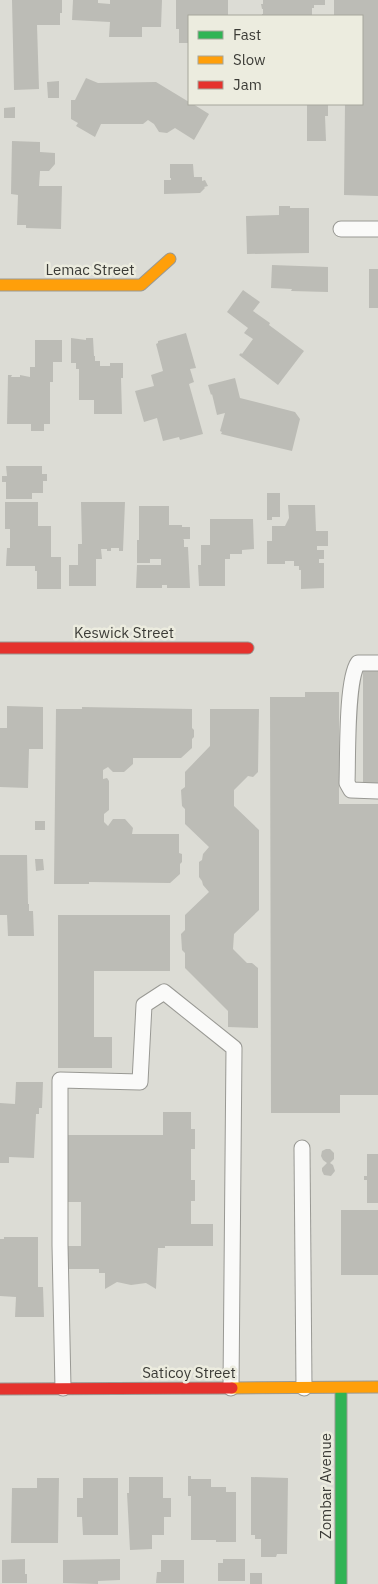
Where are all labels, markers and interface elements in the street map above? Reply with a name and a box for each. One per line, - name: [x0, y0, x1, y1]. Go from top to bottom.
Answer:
- legend: [188, 15, 363, 105]
- text: Fast: [233, 25, 261, 44]
- text: Slow: [233, 50, 266, 69]
- text: Jam: [233, 75, 262, 94]
- street label: Lemac Street: [46, 260, 134, 279]
- street label: Keswick Street: [74, 623, 174, 642]
- street label: Saticoy Street: [142, 1363, 236, 1382]
- street label: Zombar Avenue: [316, 1433, 335, 1539]

